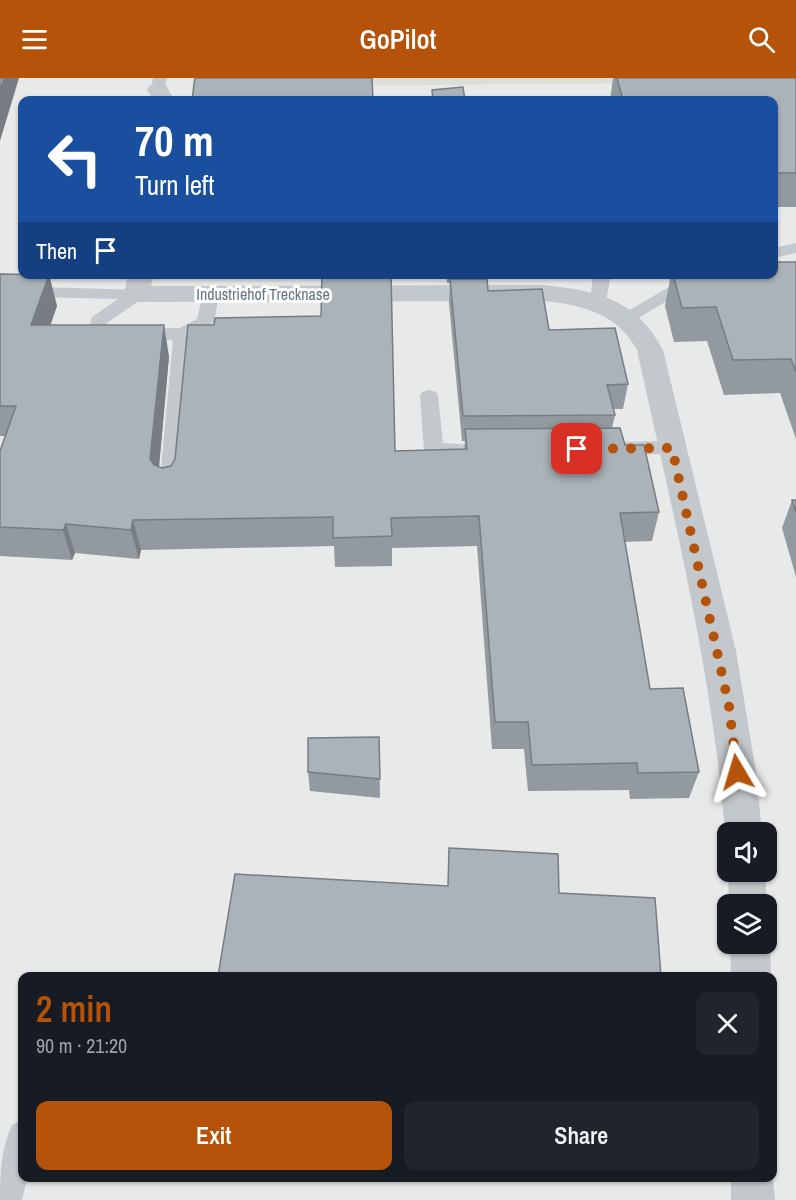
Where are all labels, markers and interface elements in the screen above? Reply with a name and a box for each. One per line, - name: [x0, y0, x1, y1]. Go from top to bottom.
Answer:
- text: GoPilot: [359, 21, 437, 57]
- icon: menu: [18, 23, 51, 56]
- icon: search: [745, 23, 778, 56]
- text: 70 m: [135, 113, 214, 169]
- icon: left: [36, 120, 114, 198]
- text: Turn left: [135, 167, 214, 203]
- icon: arrive: [89, 234, 122, 267]
- text: Then: [36, 236, 77, 266]
- street label: Industriehof Trecknase: [196, 283, 330, 305]
- pin: [551, 423, 602, 474]
- icon: arrive: [560, 432, 593, 465]
- position arrow: [705, 740, 769, 804]
- map controls: [717, 822, 777, 954]
- button: sound: [717, 822, 777, 882]
- button: layers: [717, 894, 777, 954]
- text: 2 min: [36, 985, 112, 1033]
- button: close: [696, 992, 759, 1055]
- text: 90 m · 21:20: [36, 1032, 127, 1059]
- button: Exit: [36, 1101, 392, 1170]
- button: Share: [404, 1101, 759, 1170]

